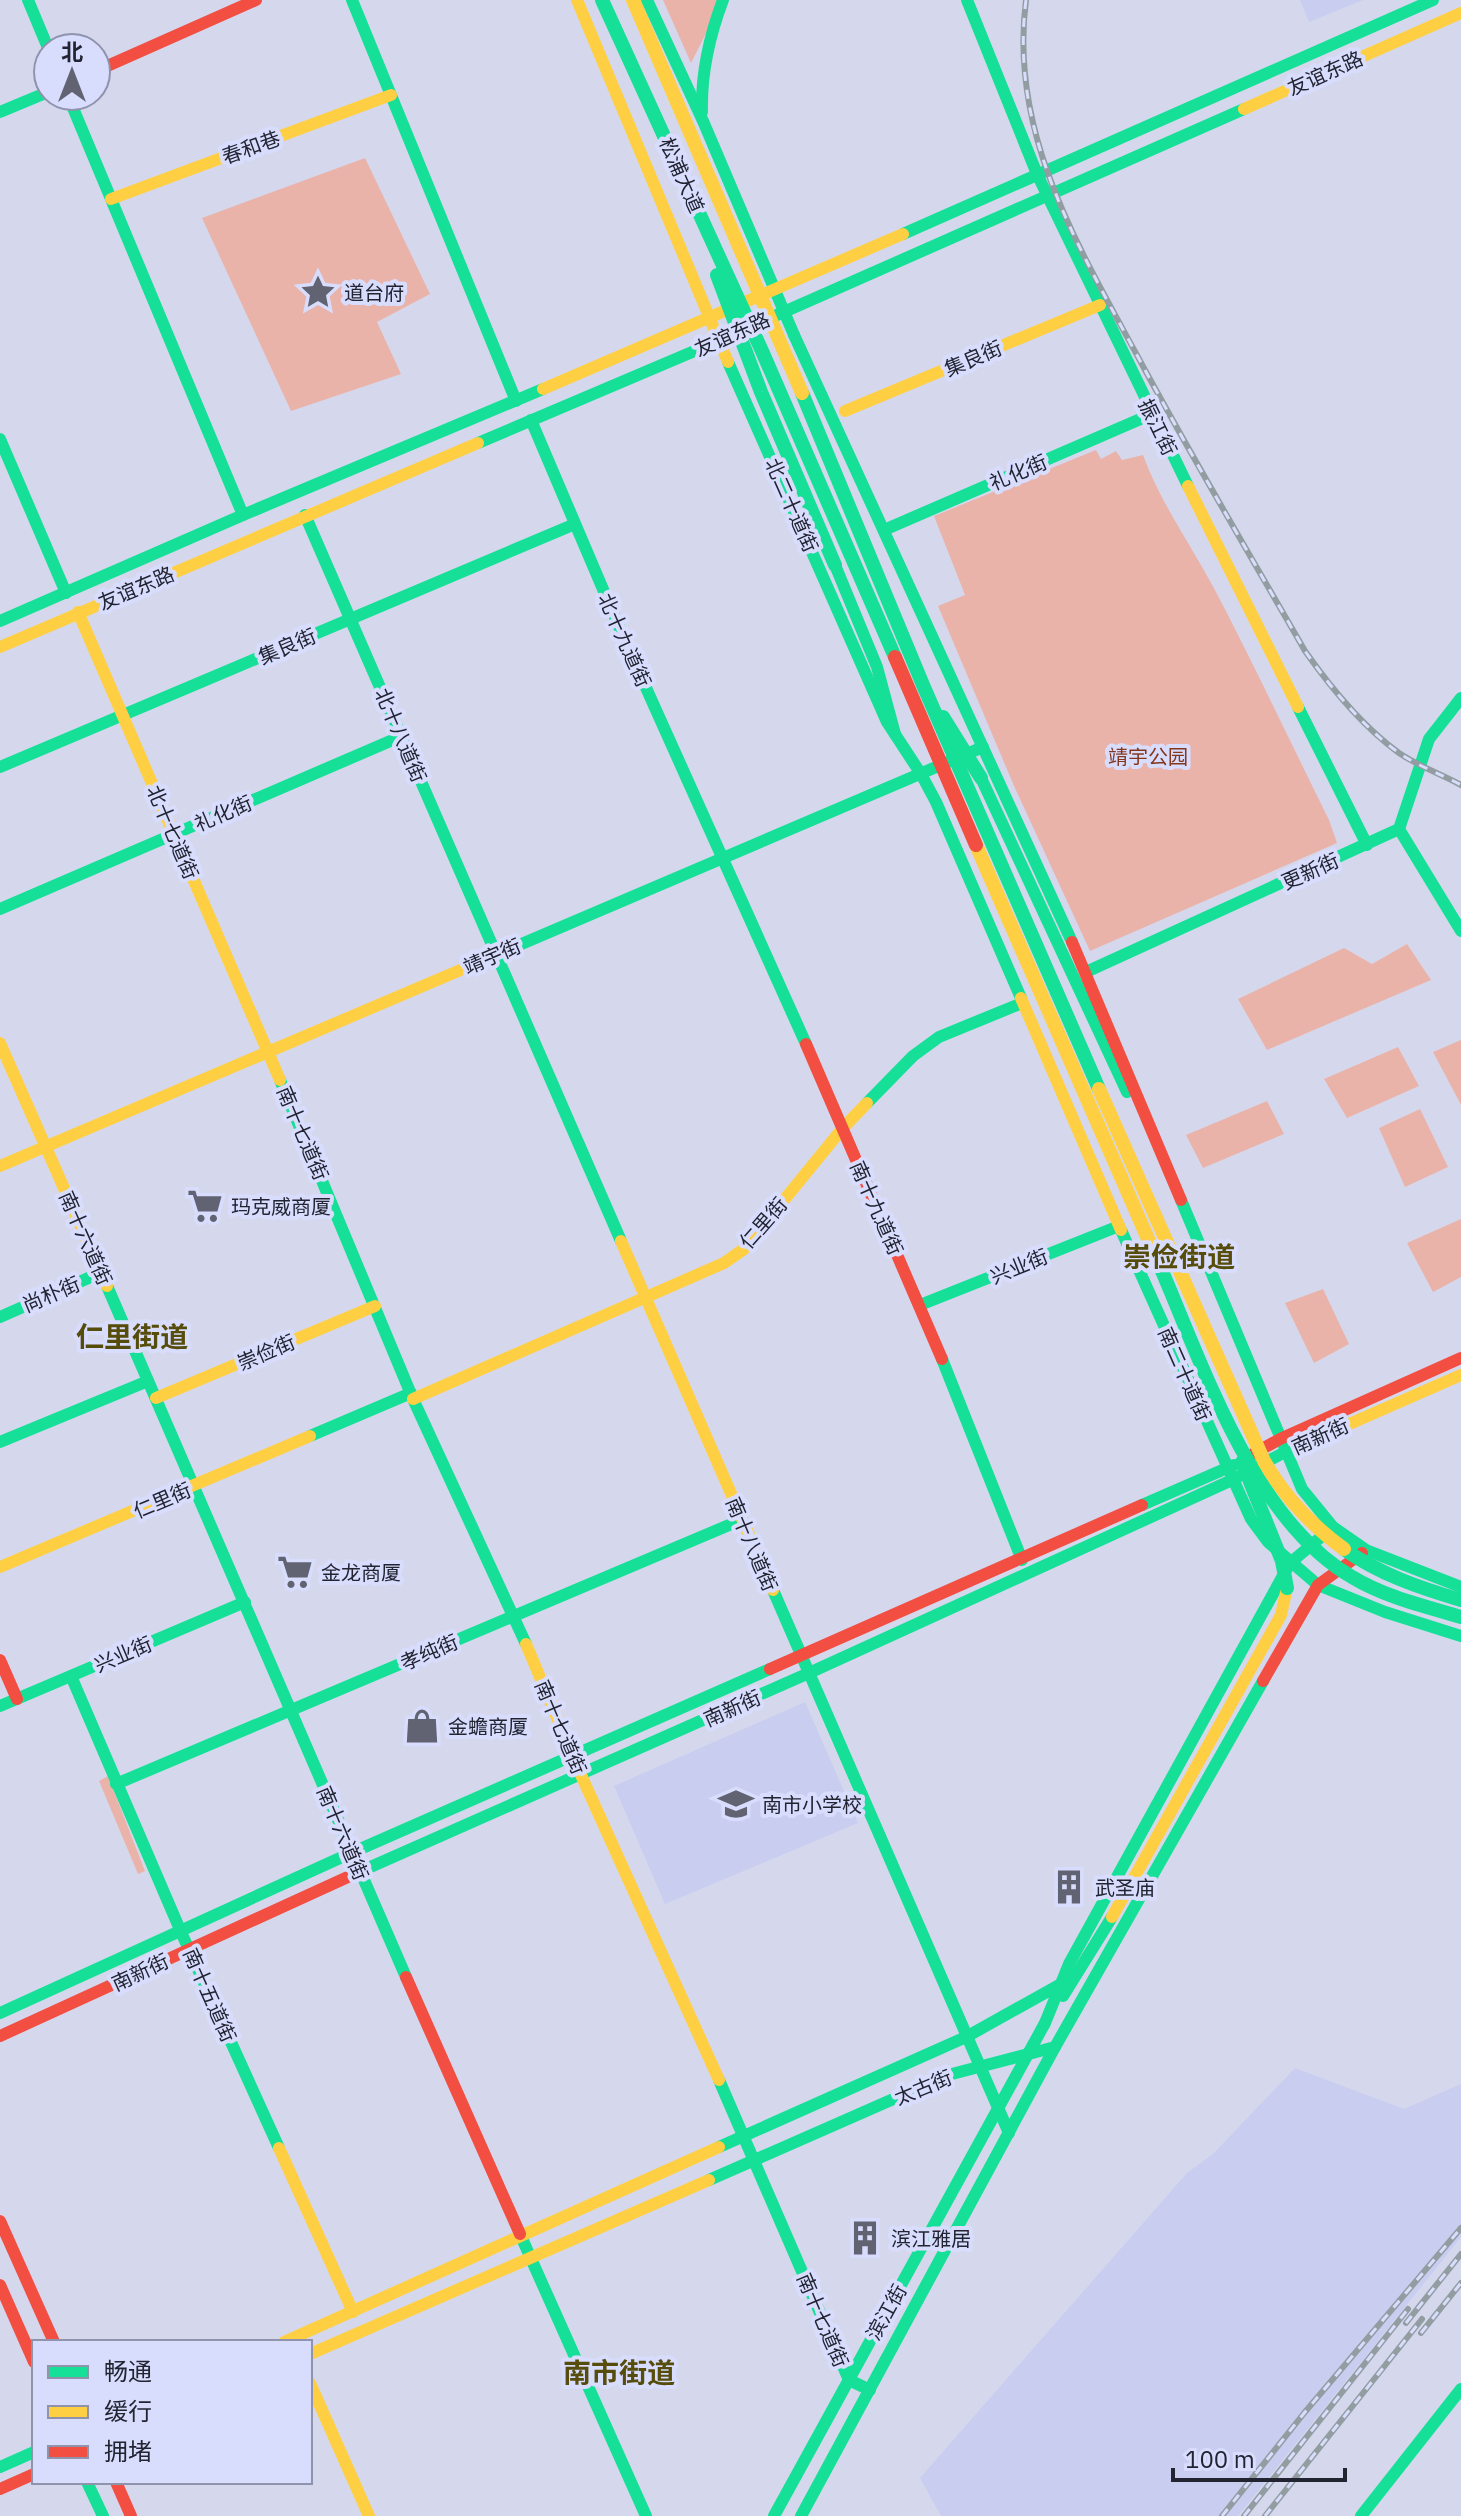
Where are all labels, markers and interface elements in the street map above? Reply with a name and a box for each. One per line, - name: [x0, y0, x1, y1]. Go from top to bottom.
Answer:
- north arrow: [32, 32, 112, 112]
- text: 北: [61, 37, 83, 66]
- street label: 友谊东路: [1283, 44, 1367, 102]
- street label: 春和巷: [218, 124, 284, 170]
- street label: 松浦大道: [653, 133, 711, 217]
- place icon: 道台府: [299, 273, 337, 311]
- place label: 道台府: [344, 279, 404, 306]
- street label: 友谊东路: [690, 305, 774, 363]
- street label: 集良街: [940, 334, 1006, 382]
- street label: 振江街: [1133, 394, 1183, 460]
- street label: 礼化街: [985, 448, 1051, 496]
- street label: 北二十道街: [759, 454, 825, 556]
- street label: 友谊东路: [94, 560, 178, 616]
- street label: 北十九道街: [592, 589, 658, 691]
- street label: 集良街: [254, 622, 320, 670]
- street label: 北十八道街: [369, 684, 433, 786]
- park label: 靖宇公园: [1108, 743, 1188, 770]
- street label: 北十七道街: [141, 781, 205, 883]
- street label: 礼化街: [190, 789, 256, 837]
- street label: 更新街: [1277, 846, 1343, 896]
- street label: 靖宇街: [459, 932, 525, 980]
- street label: 南十七道街: [271, 1082, 335, 1184]
- street label: 南十九道街: [844, 1157, 910, 1259]
- street label: 南十六道街: [53, 1187, 119, 1289]
- supermarket icon: 玛克威商厦: [186, 1187, 224, 1225]
- street label: 仁里街: [733, 1192, 793, 1254]
- place label: 玛克威商厦: [231, 1193, 331, 1220]
- district label: 崇俭街道: [1123, 1238, 1235, 1275]
- street label: 兴业街: [986, 1242, 1052, 1290]
- street label: 尚朴街: [18, 1270, 84, 1318]
- district label: 仁里街道: [76, 1318, 188, 1355]
- street label: 南二十道街: [1152, 1323, 1218, 1425]
- street label: 崇俭街: [233, 1328, 299, 1376]
- street label: 南新街: [1287, 1411, 1353, 1461]
- street label: 仁里街: [129, 1476, 195, 1524]
- street label: 南十八道街: [720, 1493, 784, 1595]
- supermarket icon: 金龙商厦: [276, 1553, 314, 1591]
- place label: 金龙商厦: [321, 1559, 401, 1586]
- street label: 孝纯街: [396, 1628, 462, 1676]
- street label: 兴业街: [90, 1630, 156, 1678]
- street label: 南十七道街: [529, 1676, 593, 1778]
- street label: 南新街: [699, 1683, 765, 1733]
- shop icon: 金蟾商厦: [403, 1707, 441, 1745]
- place label: 金蟾商厦: [448, 1713, 528, 1740]
- street label: 南十六道街: [311, 1782, 375, 1884]
- school or university icon: 南市小学校: [717, 1785, 755, 1823]
- place label: 南市小学校: [762, 1791, 862, 1818]
- building icon: 武圣庙: [1050, 1868, 1088, 1906]
- place label: 武圣庙: [1095, 1874, 1155, 1901]
- street label: 南十五道街: [177, 1944, 243, 2046]
- street label: 南新街: [107, 1947, 173, 1997]
- street label: 太古街: [890, 2063, 956, 2111]
- building icon: 滨江雅居: [846, 2219, 884, 2257]
- place label: 滨江雅居: [891, 2225, 971, 2252]
- street label: 南十七道街: [791, 2269, 855, 2371]
- street label: 滨江街: [860, 2279, 912, 2345]
- legend: [32, 2340, 312, 2484]
- district label: 南市街道: [563, 2354, 675, 2391]
- text: 畅通: [104, 2355, 152, 2387]
- text: 缓行: [104, 2395, 152, 2427]
- scale bar: [1173, 2432, 1345, 2482]
- text: 拥堵: [104, 2435, 152, 2467]
- text: 100 m: [1185, 2443, 1255, 2475]

